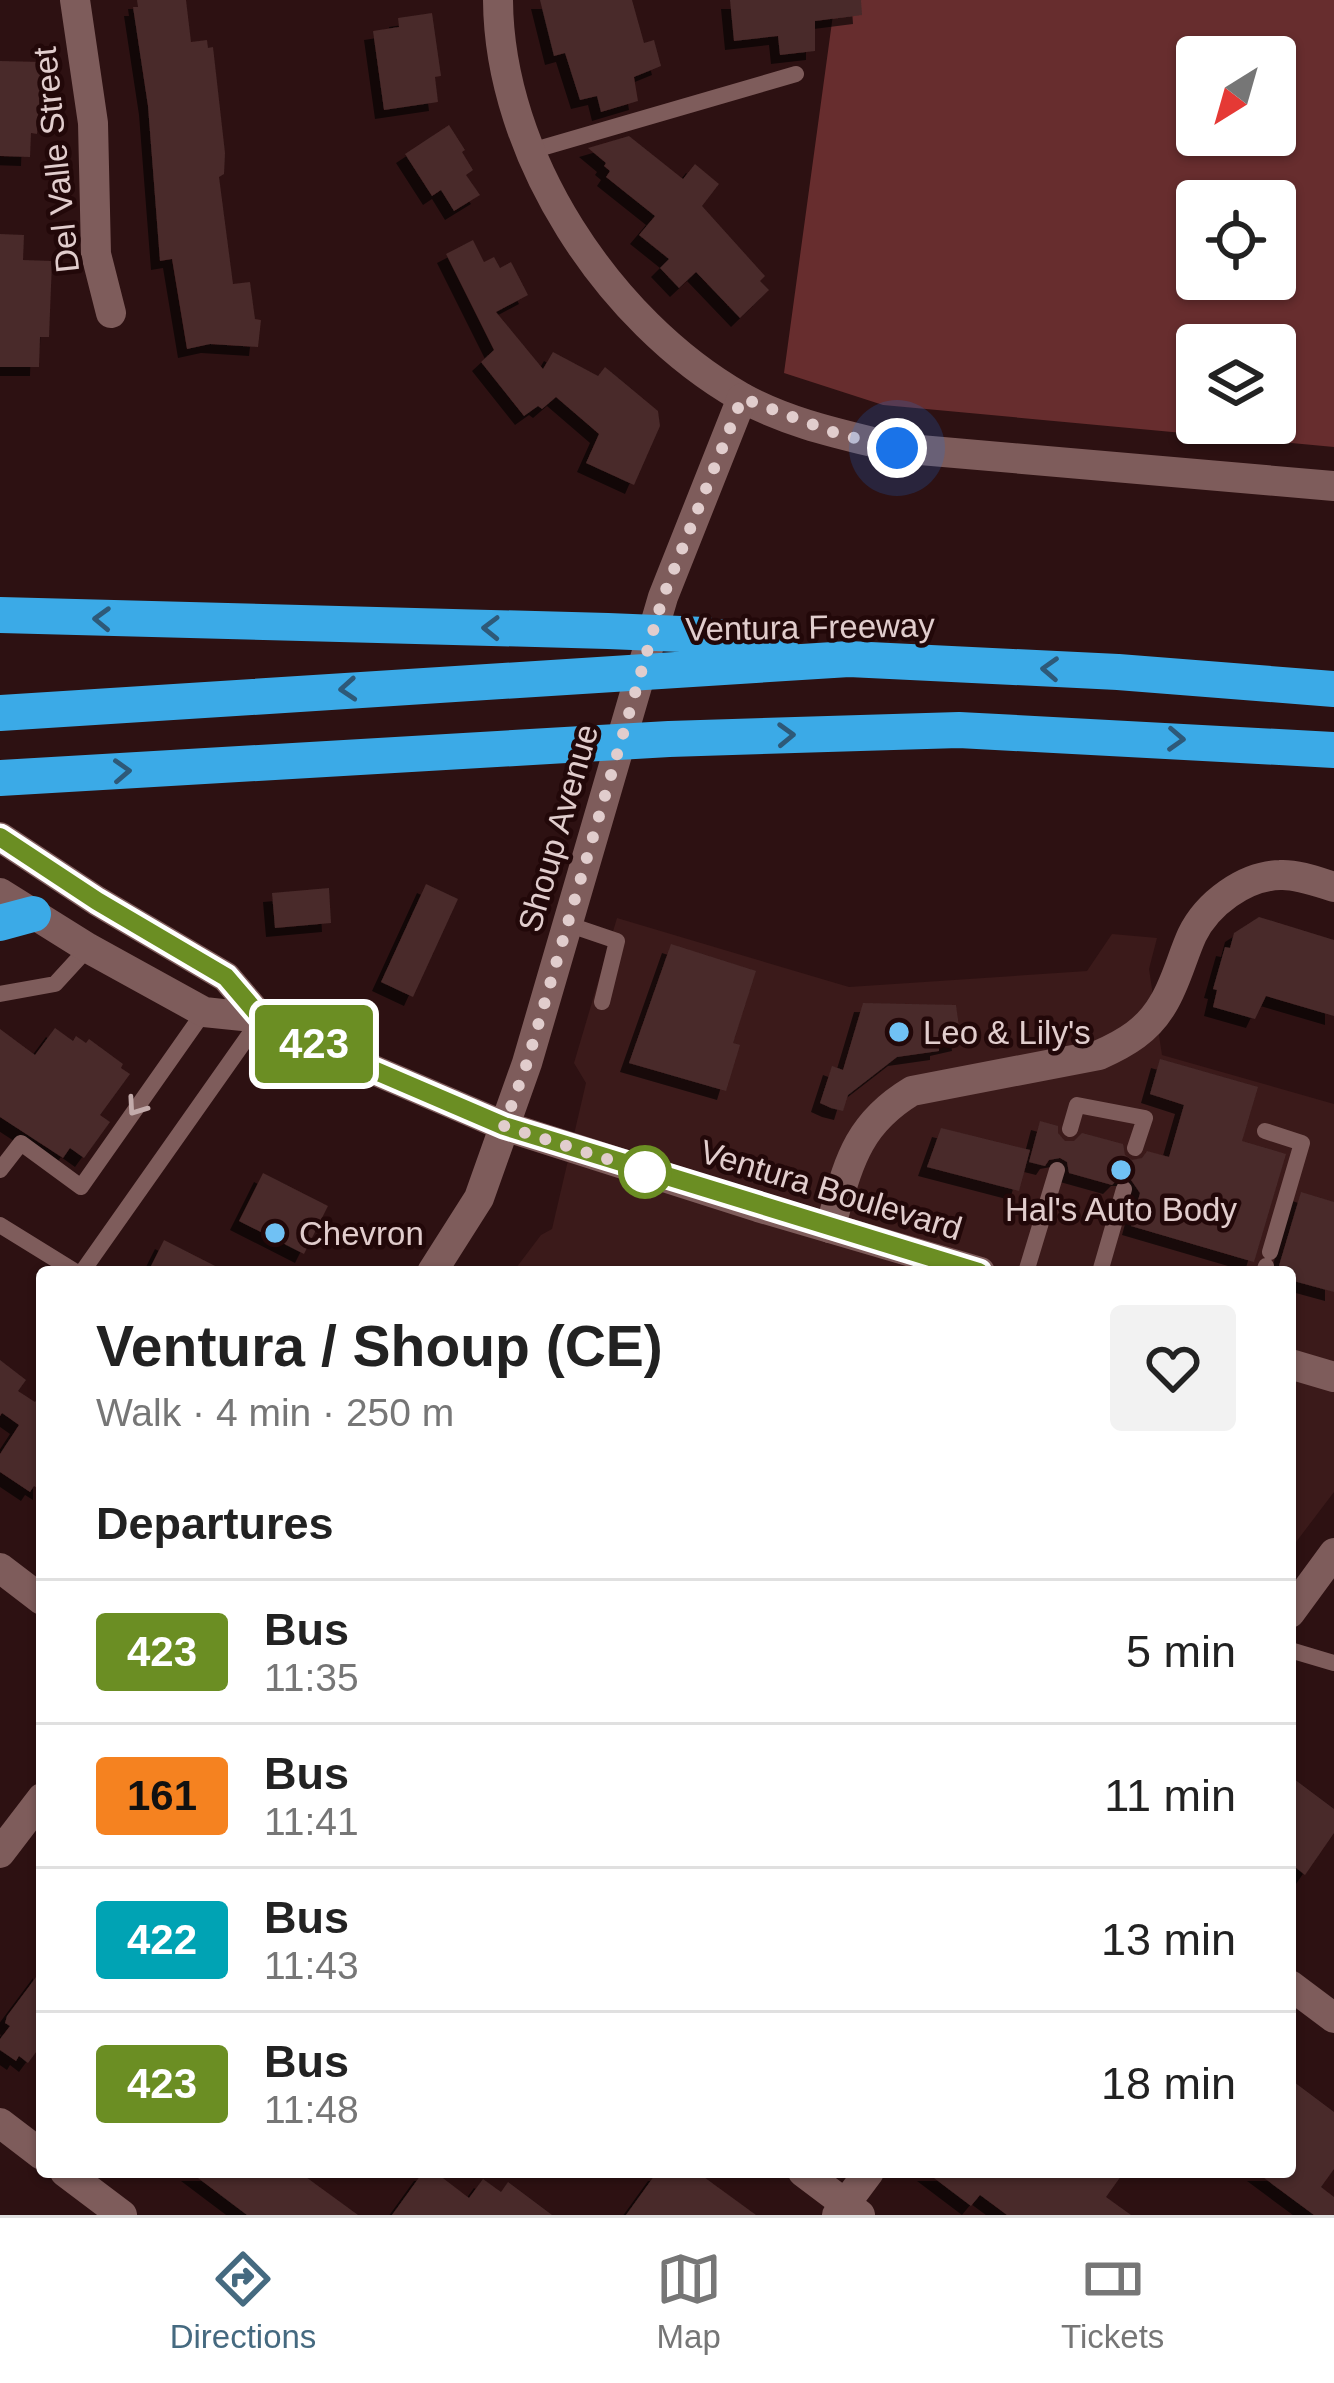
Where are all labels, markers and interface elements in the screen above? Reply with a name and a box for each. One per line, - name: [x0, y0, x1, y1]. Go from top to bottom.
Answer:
- north arrow: [1176, 36, 1296, 156]
- map controls: [1176, 36, 1296, 444]
- street label: Del Valle Street: [26, 45, 86, 275]
- button: locate: [1176, 180, 1296, 300]
- button: layers: [1176, 324, 1296, 444]
- your location: [867, 418, 927, 478]
- street label: Ventura Freeway: [685, 606, 936, 648]
- one-way arrow: [92, 607, 111, 633]
- one-way arrow: [481, 616, 500, 642]
- one-way arrow: [1040, 656, 1059, 682]
- one-way arrow: [338, 675, 357, 701]
- street label: Shoup Avenue: [511, 720, 605, 936]
- one-way arrow: [777, 723, 796, 749]
- one-way arrow: [1167, 726, 1186, 752]
- one-way arrow: [113, 759, 132, 785]
- line badge: 423: [245, 1005, 383, 1083]
- place label: Leo & Lily's: [923, 1014, 1091, 1051]
- marker: Leo & Lily's: [886, 1019, 912, 1045]
- text: 423: [279, 1020, 349, 1067]
- one-way arrow: [128, 1094, 150, 1116]
- street label: Ventura Boulevard: [696, 1133, 966, 1247]
- unlabelled marker: [620, 1147, 670, 1197]
- marker: Hal's Auto Body: [1108, 1157, 1134, 1183]
- place label: Hal's Auto Body: [1005, 1191, 1237, 1228]
- place label: Chevron: [299, 1215, 424, 1252]
- marker: Chevron: [262, 1220, 288, 1246]
- button: heart: [1110, 1305, 1236, 1431]
- text: Ventura / Shoup (CE): [96, 1314, 663, 1378]
- text: Walk · 4 min · 250 m: [96, 1391, 454, 1434]
- text: Departures: [96, 1498, 334, 1549]
- text: Bus: [264, 1604, 349, 1655]
- text: 5 min: [1126, 1626, 1236, 1677]
- text: 423: [127, 1628, 197, 1675]
- text: 11:35: [264, 1656, 359, 1699]
- text: Bus: [264, 1748, 349, 1799]
- text: 11 min: [1104, 1770, 1236, 1821]
- text: 161: [127, 1772, 197, 1819]
- text: 11:41: [264, 1800, 359, 1843]
- text: Bus: [264, 1892, 349, 1943]
- text: 13 min: [1101, 1914, 1236, 1965]
- text: 422: [127, 1916, 197, 1963]
- text: 11:43: [264, 1944, 359, 1987]
- text: Bus: [264, 2036, 349, 2087]
- text: 18 min: [1101, 2058, 1236, 2109]
- text: 423: [127, 2060, 197, 2107]
- text: 11:48: [264, 2088, 359, 2131]
- tab: Directions: [170, 2246, 316, 2356]
- tab: Map: [656, 2246, 722, 2356]
- tab: Tickets: [1061, 2246, 1164, 2356]

